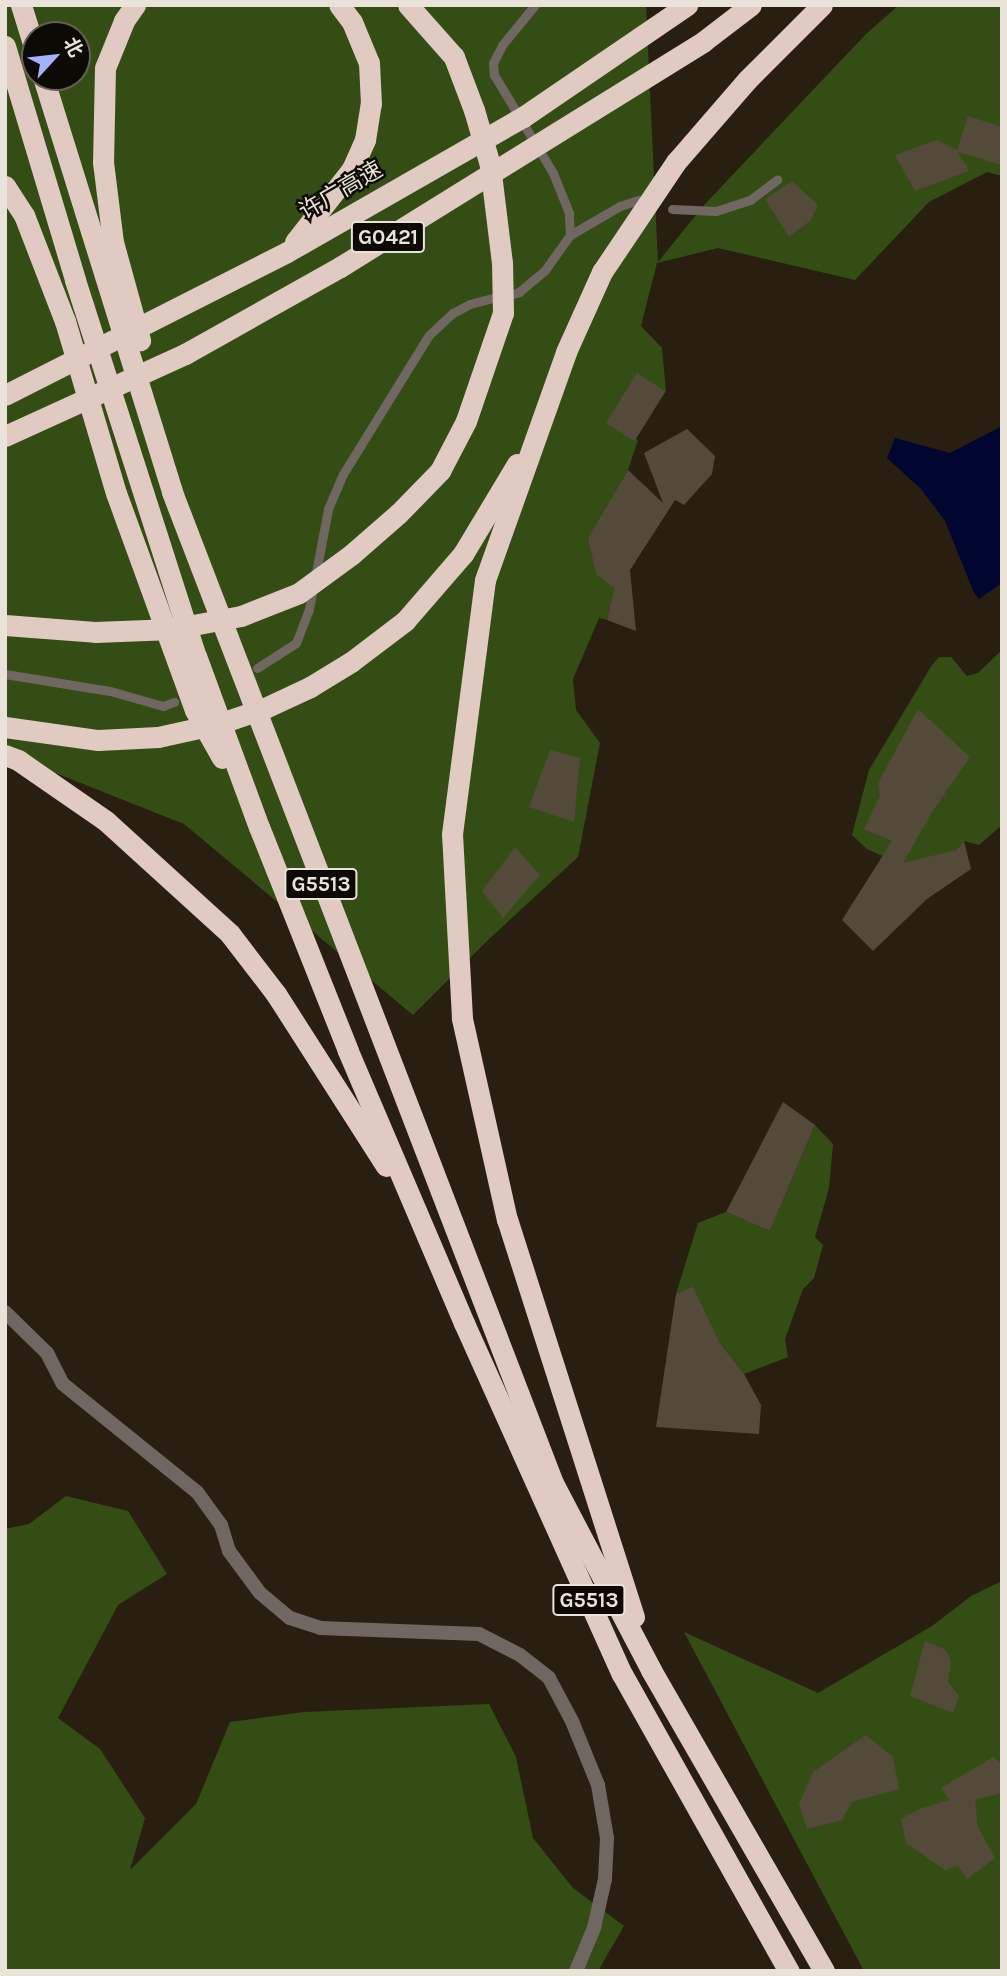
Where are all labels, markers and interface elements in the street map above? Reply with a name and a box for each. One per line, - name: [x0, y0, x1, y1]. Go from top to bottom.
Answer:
- north arrow: [21, 21, 91, 91]
- text: 北: [59, 34, 87, 61]
- street label: 许广高速: [294, 156, 388, 226]
- road number: G0421: [350, 219, 426, 254]
- road number: G5513: [284, 866, 358, 902]
- road number: G5513: [552, 1582, 626, 1618]

